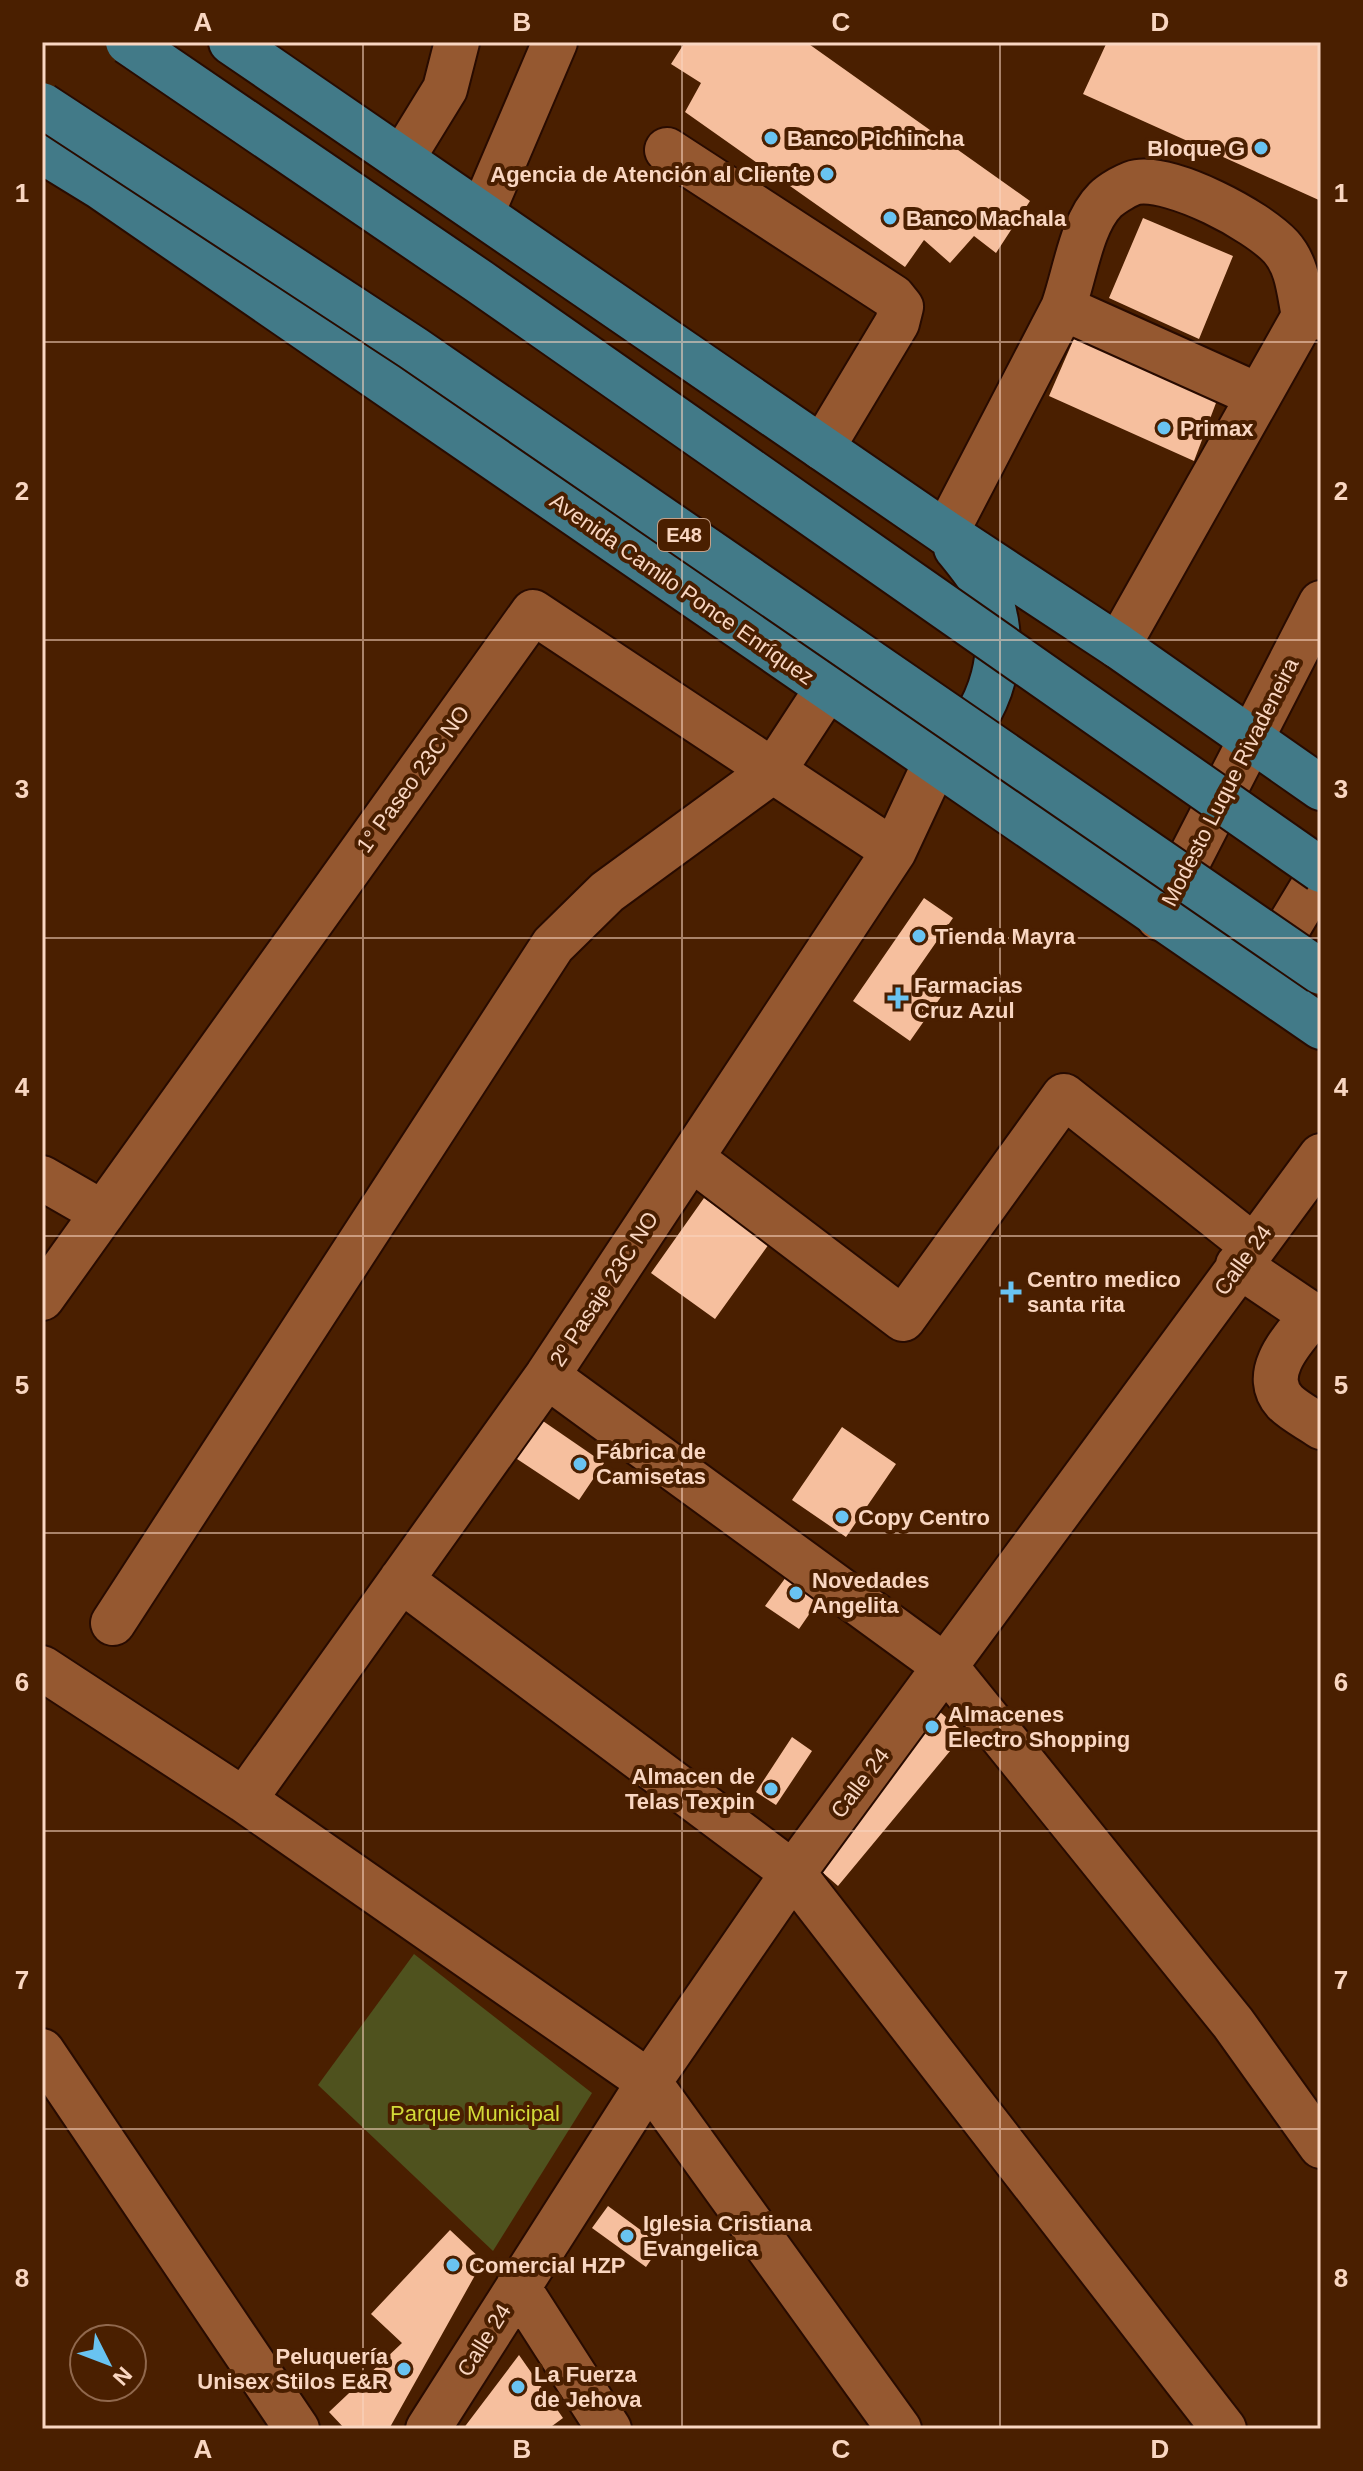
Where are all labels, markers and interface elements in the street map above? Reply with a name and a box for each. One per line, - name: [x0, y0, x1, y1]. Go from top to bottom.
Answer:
- text: A: [194, 7, 213, 37]
- text: B: [513, 7, 531, 37]
- text: C: [832, 7, 851, 37]
- text: D: [1151, 7, 1169, 37]
- place label: Banco Pichincha: [787, 126, 965, 151]
- marker: Banco Pichincha: [762, 129, 780, 147]
- place label: Bloque G: [1147, 136, 1245, 161]
- marker: Bloque G: [1252, 139, 1270, 157]
- place label: Agencia de Atención al Cliente: [490, 162, 811, 187]
- marker: Agencia de Atención al Cliente: [818, 165, 836, 183]
- text: 1: [15, 178, 29, 208]
- text: 1: [1334, 178, 1348, 208]
- place label: Banco Machala: [906, 206, 1067, 231]
- marker: Banco Machala: [881, 209, 899, 227]
- place label: Primax: [1180, 416, 1254, 441]
- marker: Primax: [1155, 419, 1173, 437]
- text: 2: [15, 476, 29, 506]
- text: 2: [1334, 476, 1348, 506]
- street label: Avenida Camilo Ponce Enríquez: [545, 488, 819, 690]
- road number: E48: [658, 519, 710, 551]
- street label: Modesto Luque Rivadeneira: [1156, 653, 1304, 910]
- street label: 1° Paseo 23C NO: [351, 701, 475, 857]
- text: 3: [15, 774, 29, 804]
- text: 3: [1334, 774, 1348, 804]
- place label: Tienda Mayra: [935, 924, 1076, 949]
- marker: Tienda Mayra: [910, 927, 928, 945]
- place label: Farmacias Cruz Azul: [914, 973, 1023, 1023]
- marker: Farmacias Cruz Azul: [889, 989, 907, 1007]
- text: 4: [15, 1072, 30, 1102]
- text: 4: [1334, 1072, 1349, 1102]
- street label: 2º Pasaje 23C NO: [545, 1207, 663, 1371]
- street label: Calle 24: [1209, 1220, 1277, 1300]
- place label: Centro medico santa rita: [1027, 1267, 1181, 1317]
- marker: Centro medico santa rita: [1002, 1283, 1020, 1301]
- text: 5: [15, 1370, 29, 1400]
- text: 5: [1334, 1370, 1348, 1400]
- place label: Fábrica de Camisetas: [596, 1439, 706, 1489]
- marker: Fábrica de Camisetas: [571, 1455, 589, 1473]
- place label: Copy Centro: [858, 1505, 990, 1530]
- marker: Copy Centro: [833, 1508, 851, 1526]
- place label: Novedades Angelita: [812, 1568, 929, 1618]
- marker: Novedades Angelita: [787, 1584, 805, 1602]
- text: 6: [15, 1667, 29, 1697]
- text: 6: [1334, 1667, 1348, 1697]
- place label: Almacenes Electro Shopping: [948, 1702, 1130, 1752]
- marker: Almacenes Electro Shopping: [923, 1718, 941, 1736]
- street label: Calle 24: [826, 1743, 894, 1823]
- place label: Almacen de Telas Texpin: [625, 1764, 755, 1814]
- marker: Almacen de Telas Texpin: [762, 1780, 780, 1798]
- text: 7: [15, 1965, 29, 1995]
- text: 7: [1334, 1965, 1348, 1995]
- park label: Parque Municipal: [390, 2101, 560, 2126]
- place label: Iglesia Cristiana Evangelica: [643, 2211, 813, 2261]
- marker: Iglesia Cristiana Evangelica: [618, 2227, 636, 2245]
- place label: Comercial HZP: [469, 2253, 626, 2278]
- marker: Comercial HZP: [444, 2256, 462, 2274]
- text: 8: [15, 2263, 29, 2293]
- text: 8: [1334, 2263, 1348, 2293]
- street label: Calle 24: [452, 2299, 516, 2381]
- north arrow: [68, 2323, 148, 2403]
- place label: Peluquería Unisex Stilos E&R: [197, 2344, 389, 2394]
- marker: Peluquería Unisex Stilos E&R: [395, 2360, 413, 2378]
- text: N: [108, 2362, 137, 2390]
- place label: La Fuerza de Jehova: [534, 2362, 642, 2412]
- marker: La Fuerza de Jehova: [509, 2378, 527, 2396]
- text: A: [194, 2434, 213, 2464]
- text: B: [513, 2434, 531, 2464]
- text: C: [832, 2434, 851, 2464]
- text: D: [1151, 2434, 1169, 2464]

